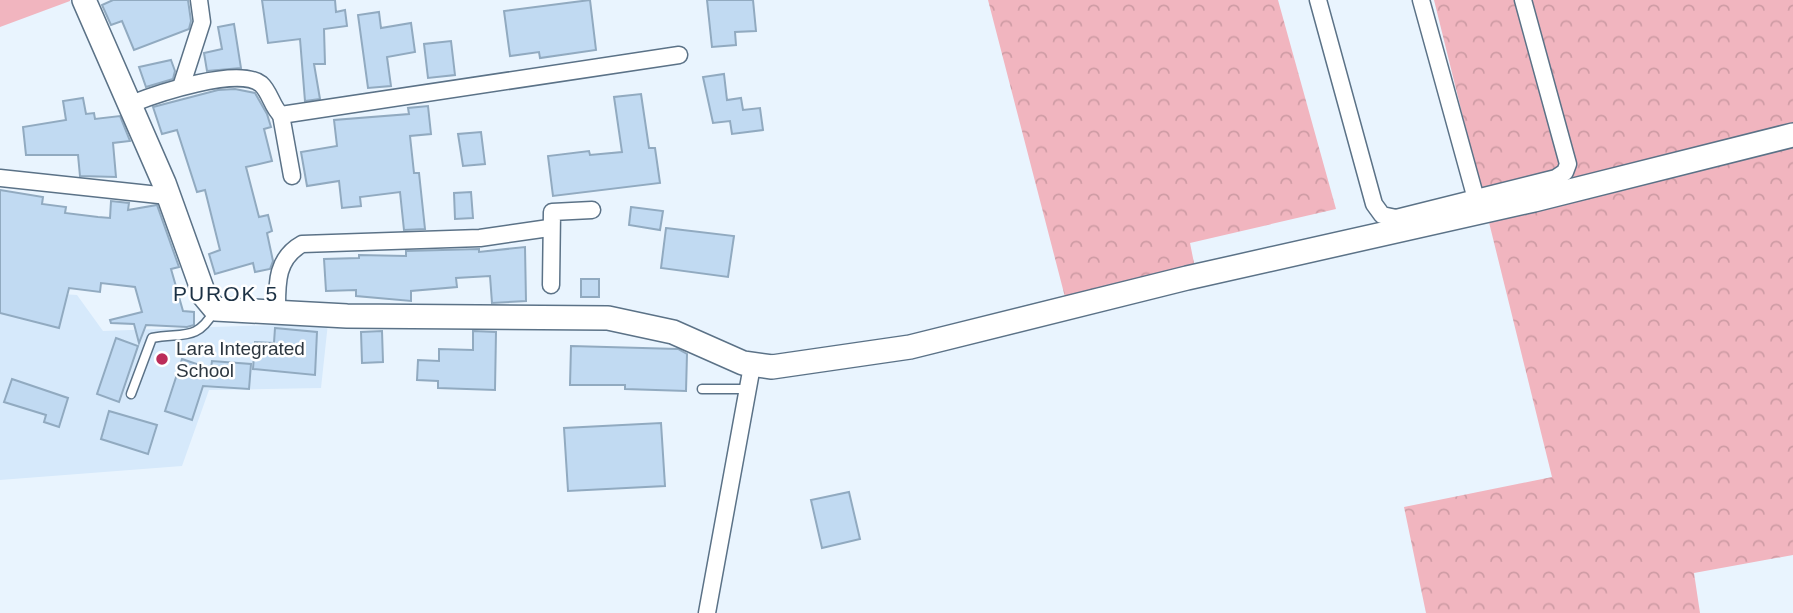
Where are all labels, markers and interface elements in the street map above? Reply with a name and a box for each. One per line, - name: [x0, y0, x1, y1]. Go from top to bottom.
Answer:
- district label: PUROK 5: [173, 282, 279, 305]
- place label: Lara Integrated School: [176, 338, 305, 381]
- marker: Lara Integrated School: [154, 351, 170, 367]

